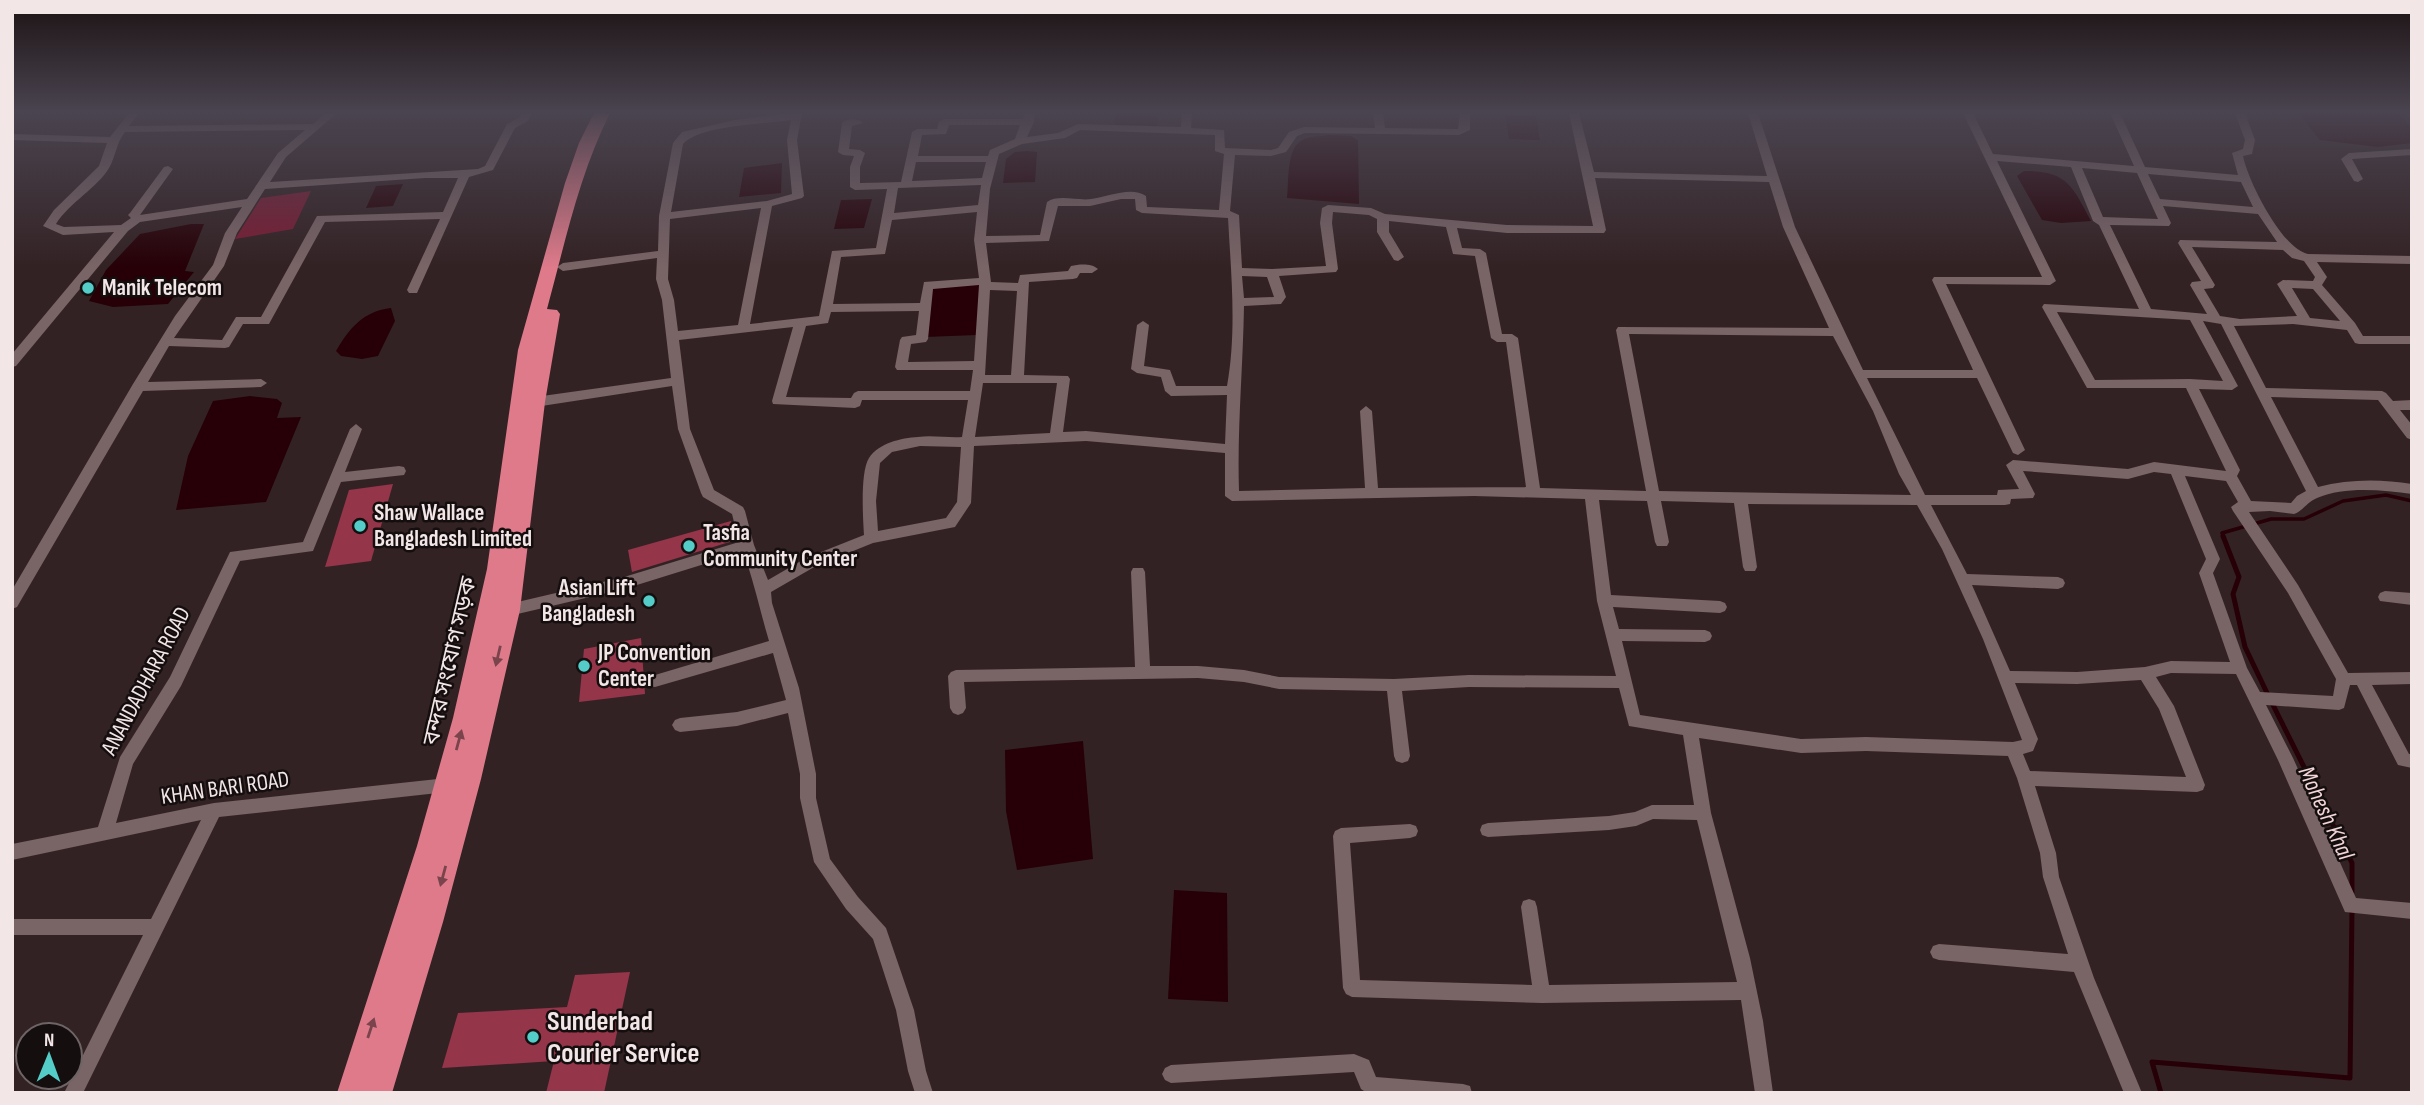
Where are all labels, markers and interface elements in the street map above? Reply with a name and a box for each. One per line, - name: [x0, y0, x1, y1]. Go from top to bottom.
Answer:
- place label: Manik Telecom: [102, 274, 222, 302]
- marker: Manik Telecom: [80, 280, 96, 296]
- place label: Shaw Wallace Bangladesh Limited: [374, 499, 532, 553]
- marker: Shaw Wallace Bangladesh Limited: [352, 518, 368, 534]
- place label: Tasfia Community Center: [703, 519, 857, 573]
- marker: Tasfia Community Center: [681, 538, 697, 554]
- street label: বন্দর সংযোগ সড়ক: [417, 574, 483, 749]
- place label: Asian Lift Bangladesh: [542, 574, 635, 628]
- marker: Asian Lift Bangladesh: [641, 593, 657, 609]
- street label: ANANDADHARA ROAD: [95, 602, 197, 761]
- place label: JP Convention Center: [597, 639, 711, 693]
- one-way arrow: [492, 645, 503, 667]
- marker: JP Convention Center: [576, 658, 592, 674]
- one-way arrow: [454, 729, 465, 751]
- water label: Mohesh Khal: [2292, 761, 2361, 865]
- street label: KHAN BARI ROAD: [159, 765, 291, 811]
- one-way arrow: [437, 866, 447, 887]
- place label: Sunderbad Courier Service: [547, 1005, 700, 1070]
- one-way arrow: [367, 1017, 377, 1038]
- north arrow: [14, 1021, 84, 1091]
- text: N: [44, 1029, 55, 1052]
- marker: Sunderbad Courier Service: [525, 1029, 541, 1045]

